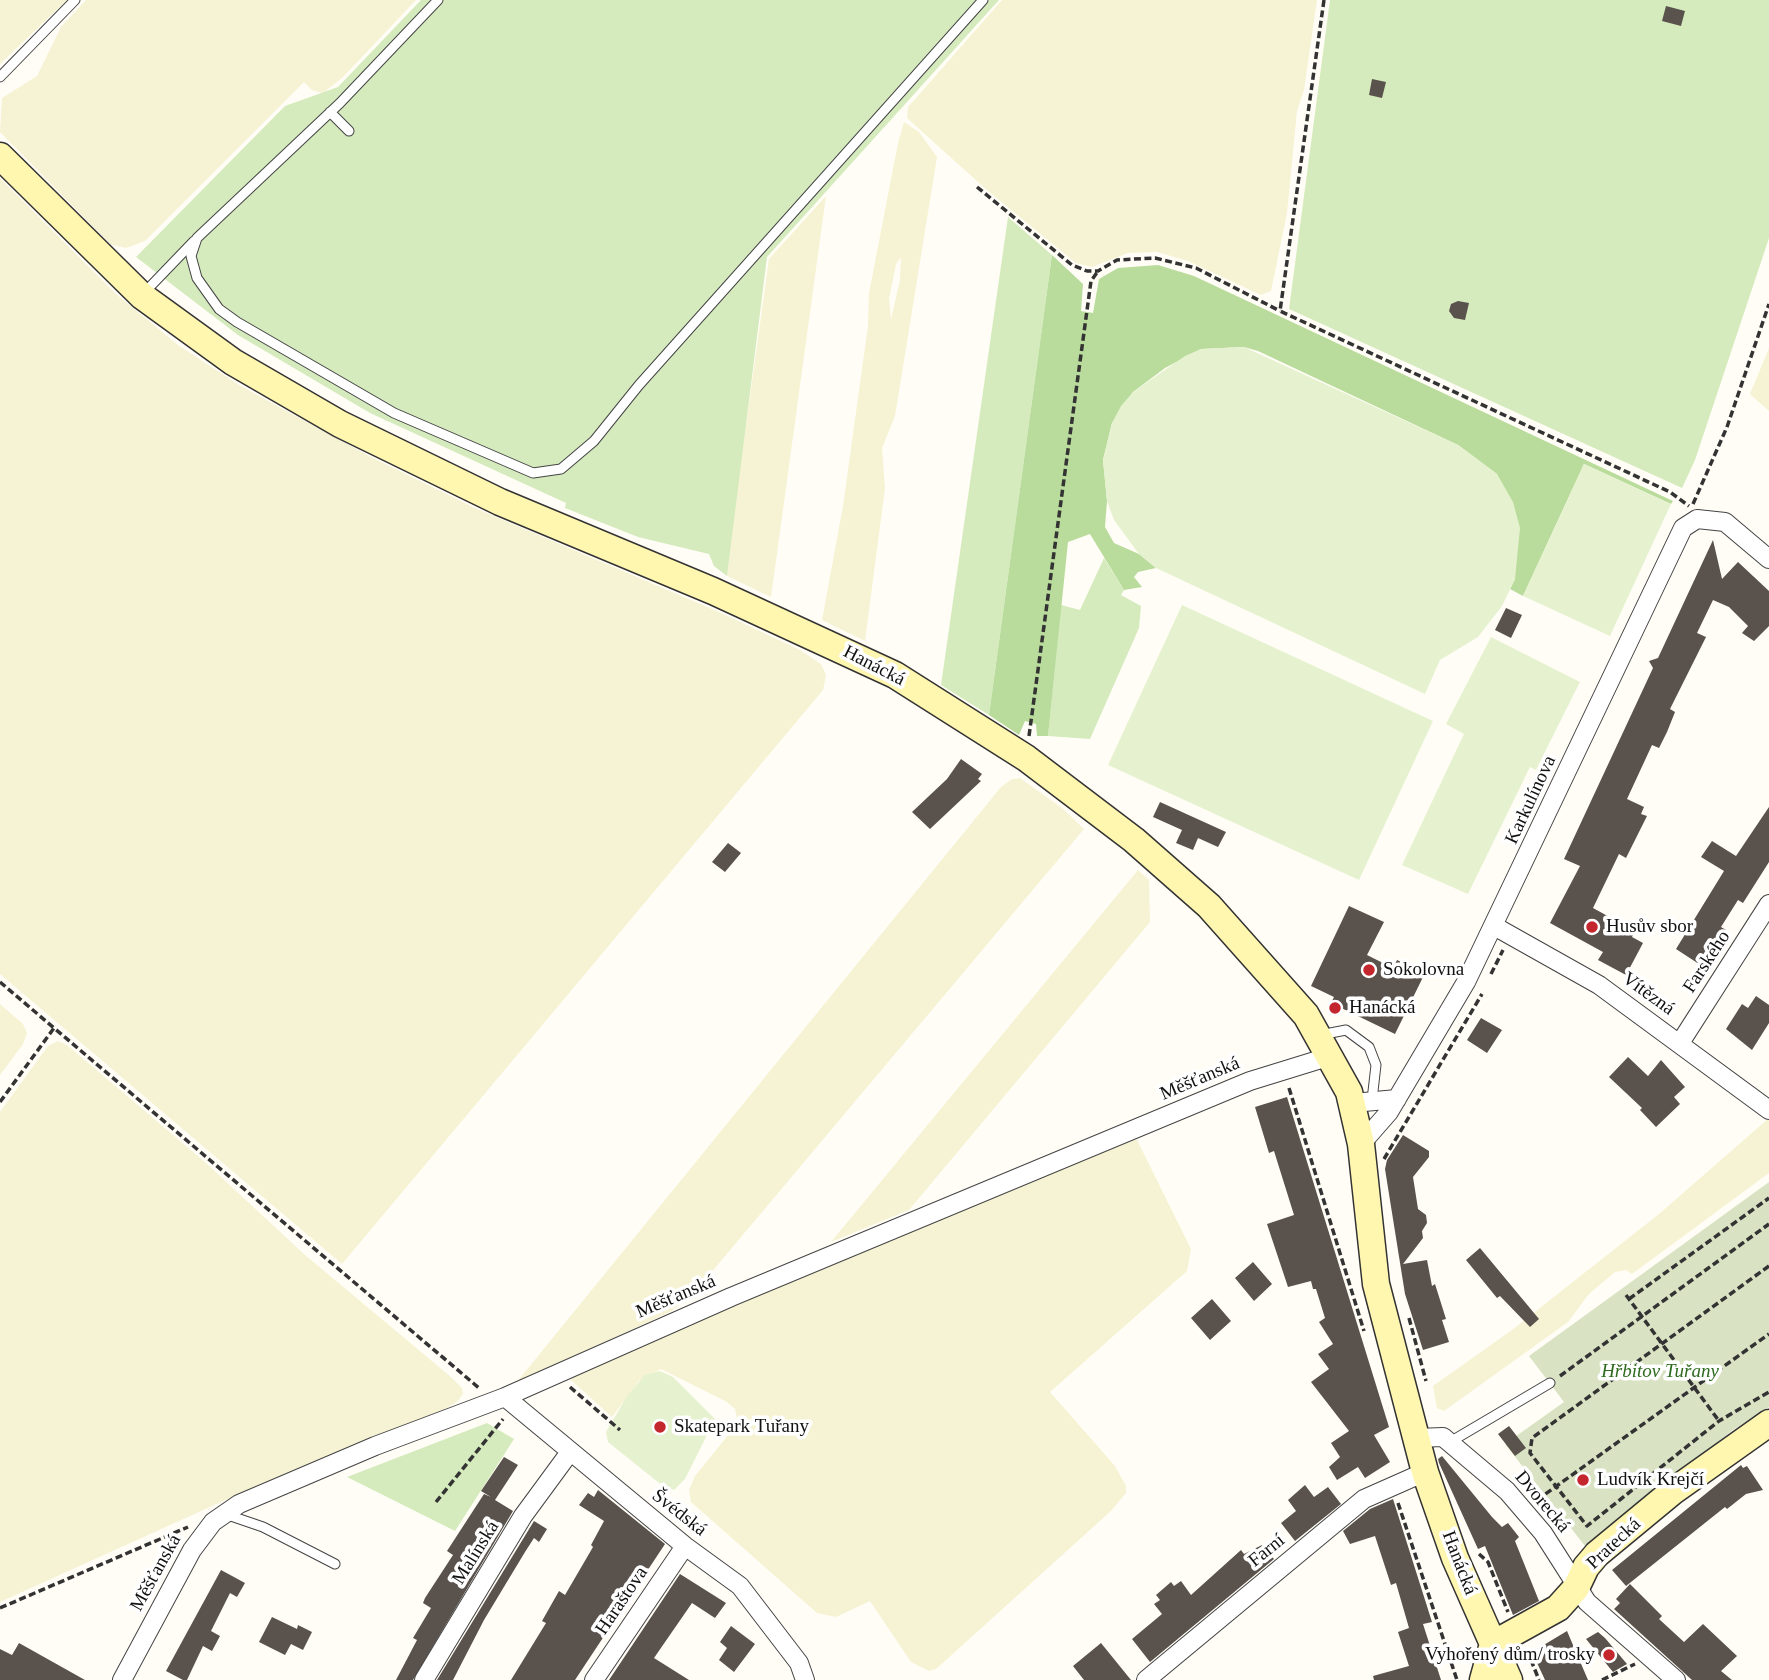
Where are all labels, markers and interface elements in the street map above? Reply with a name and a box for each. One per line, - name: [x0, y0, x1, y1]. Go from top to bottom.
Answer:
- street label: Hanácká: [839, 641, 909, 691]
- street label: Karkulínova: [1501, 752, 1561, 848]
- place label: Husův sbor: [1606, 916, 1693, 938]
- marker: Husův sbor: [1584, 919, 1600, 935]
- street label: Farského: [1678, 927, 1736, 997]
- place label: Sokolovna: [1383, 959, 1464, 981]
- marker: Sokolovna: [1361, 962, 1377, 978]
- street label: Vítězná: [1617, 967, 1679, 1021]
- place label: Hanácká: [1349, 997, 1415, 1019]
- marker: Hanácká: [1327, 1000, 1343, 1016]
- street label: Měšťanská: [1157, 1052, 1243, 1106]
- street label: Měšťanská: [633, 1270, 719, 1324]
- park label: Hřbitov Tuřany: [1601, 1361, 1719, 1383]
- place label: Skatepark Tuřany: [674, 1416, 809, 1438]
- marker: Skatepark Tuřany: [652, 1419, 668, 1435]
- street label: Dvorecká: [1510, 1466, 1574, 1538]
- place label: Ludvík Krejčí: [1597, 1469, 1704, 1491]
- marker: Ludvík Krejčí: [1575, 1472, 1591, 1488]
- street label: Švédská: [647, 1485, 711, 1541]
- street label: Pratecká: [1582, 1513, 1646, 1575]
- street label: Malínská: [448, 1517, 504, 1589]
- street label: Hanácká: [1436, 1528, 1482, 1598]
- street label: Farní: [1244, 1530, 1290, 1572]
- street label: Měšťanská: [126, 1531, 186, 1615]
- street label: Haraštova: [591, 1563, 653, 1639]
- place label: Vyhořený dům/ trosky: [1425, 1644, 1595, 1666]
- marker: Vyhořený dům/ trosky: [1601, 1647, 1617, 1663]

